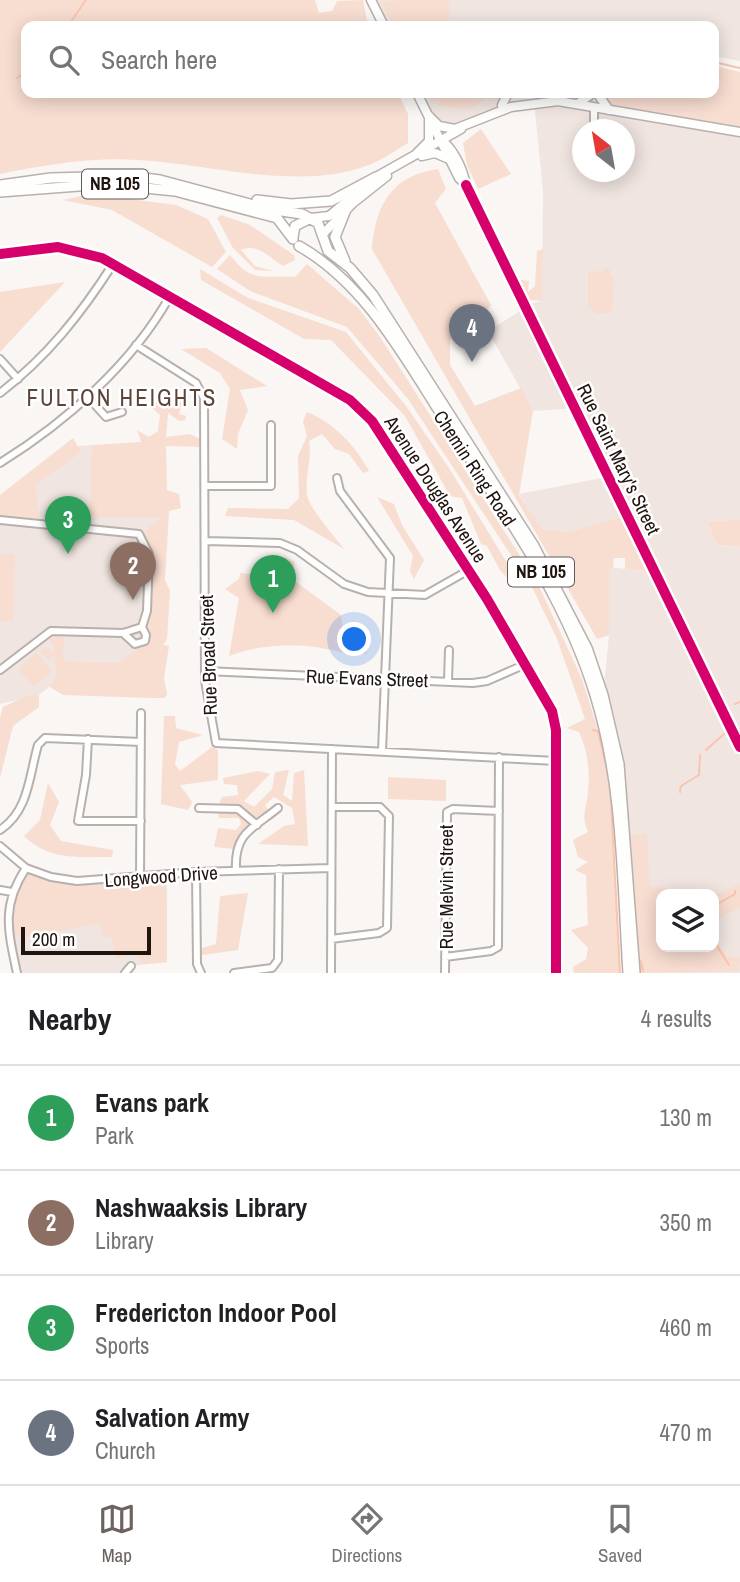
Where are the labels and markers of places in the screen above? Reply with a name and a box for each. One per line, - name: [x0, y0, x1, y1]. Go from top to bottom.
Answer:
- pin: 4: [449, 304, 495, 362]
- pin: 3: [45, 496, 91, 554]
- pin: 2: [110, 542, 156, 600]
- pin: 1: [250, 555, 296, 613]

